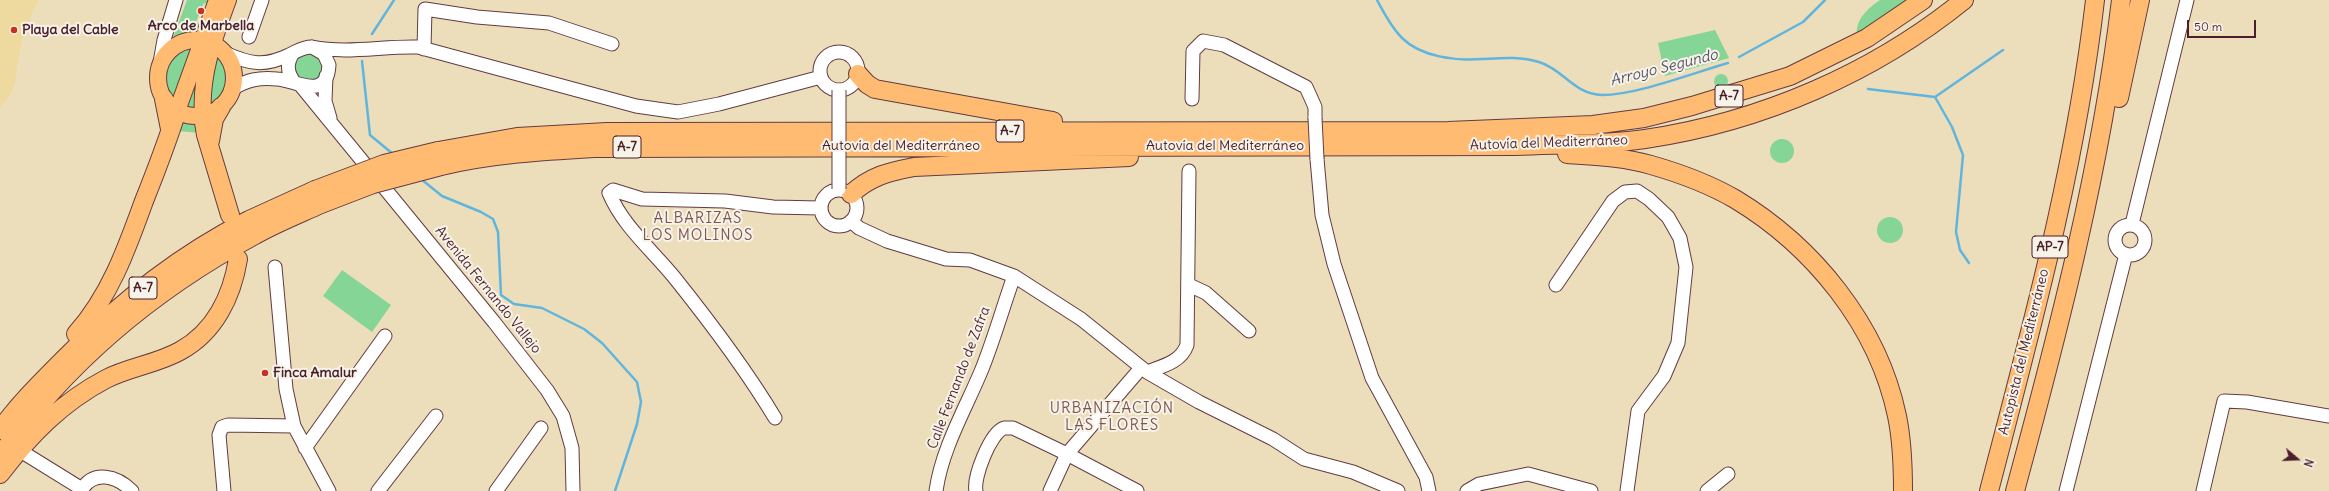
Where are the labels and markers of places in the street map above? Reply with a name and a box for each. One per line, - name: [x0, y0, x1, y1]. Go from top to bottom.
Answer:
- marker: Arco de Marbella: [196, 6, 206, 16]
- place label: Arco de Marbella: [148, 18, 254, 34]
- place label: Playa del Cable: [22, 22, 118, 38]
- marker: Playa del Cable: [9, 25, 19, 35]
- place label: Finca Amalur: [273, 365, 357, 381]
- marker: Finca Amalur: [260, 368, 270, 378]

